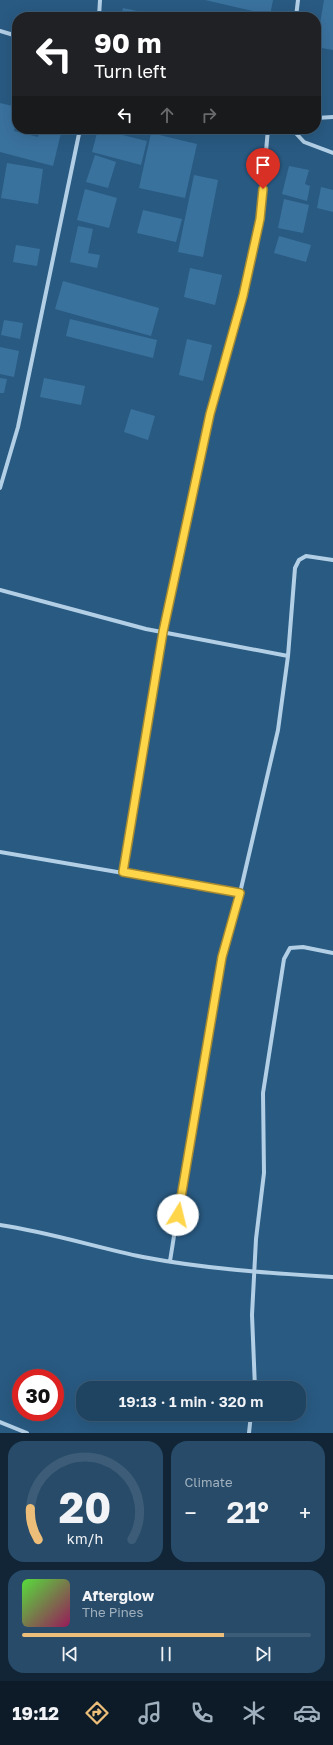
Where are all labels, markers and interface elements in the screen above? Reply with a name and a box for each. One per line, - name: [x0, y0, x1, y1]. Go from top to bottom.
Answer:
- text: 90 m: [94, 26, 161, 59]
- icon: left: [28, 28, 80, 80]
- text: Turn left: [94, 60, 167, 82]
- icon: left: [114, 104, 136, 126]
- icon: ahead: [156, 104, 178, 126]
- icon: right: [198, 104, 220, 126]
- pin: [246, 148, 280, 189]
- icon: arrive: [252, 154, 274, 176]
- position arrow: [157, 1194, 199, 1236]
- speed limit sign: 30: [12, 1369, 64, 1421]
- text: 19:13 · 1 min · 320 m: [119, 1392, 263, 1410]
- text: Climate: [185, 1474, 232, 1490]
- text: 20: [59, 1481, 111, 1531]
- text: 21°: [226, 1494, 269, 1530]
- text: −: [185, 1499, 197, 1526]
- text: +: [299, 1499, 311, 1526]
- text: km/h: [67, 1529, 103, 1546]
- text: Afterglow: [82, 1586, 154, 1604]
- text: The Pines: [82, 1604, 143, 1620]
- icon: previous: [59, 1643, 81, 1665]
- icon: pause: [155, 1643, 177, 1665]
- icon: next: [252, 1643, 274, 1665]
- icon: directions: [83, 1699, 111, 1727]
- icon: music: [136, 1699, 164, 1727]
- icon: phone: [188, 1699, 216, 1727]
- icon: climate: [240, 1699, 268, 1727]
- icon: car: [293, 1699, 321, 1727]
- text: 19:12: [12, 1702, 59, 1724]

